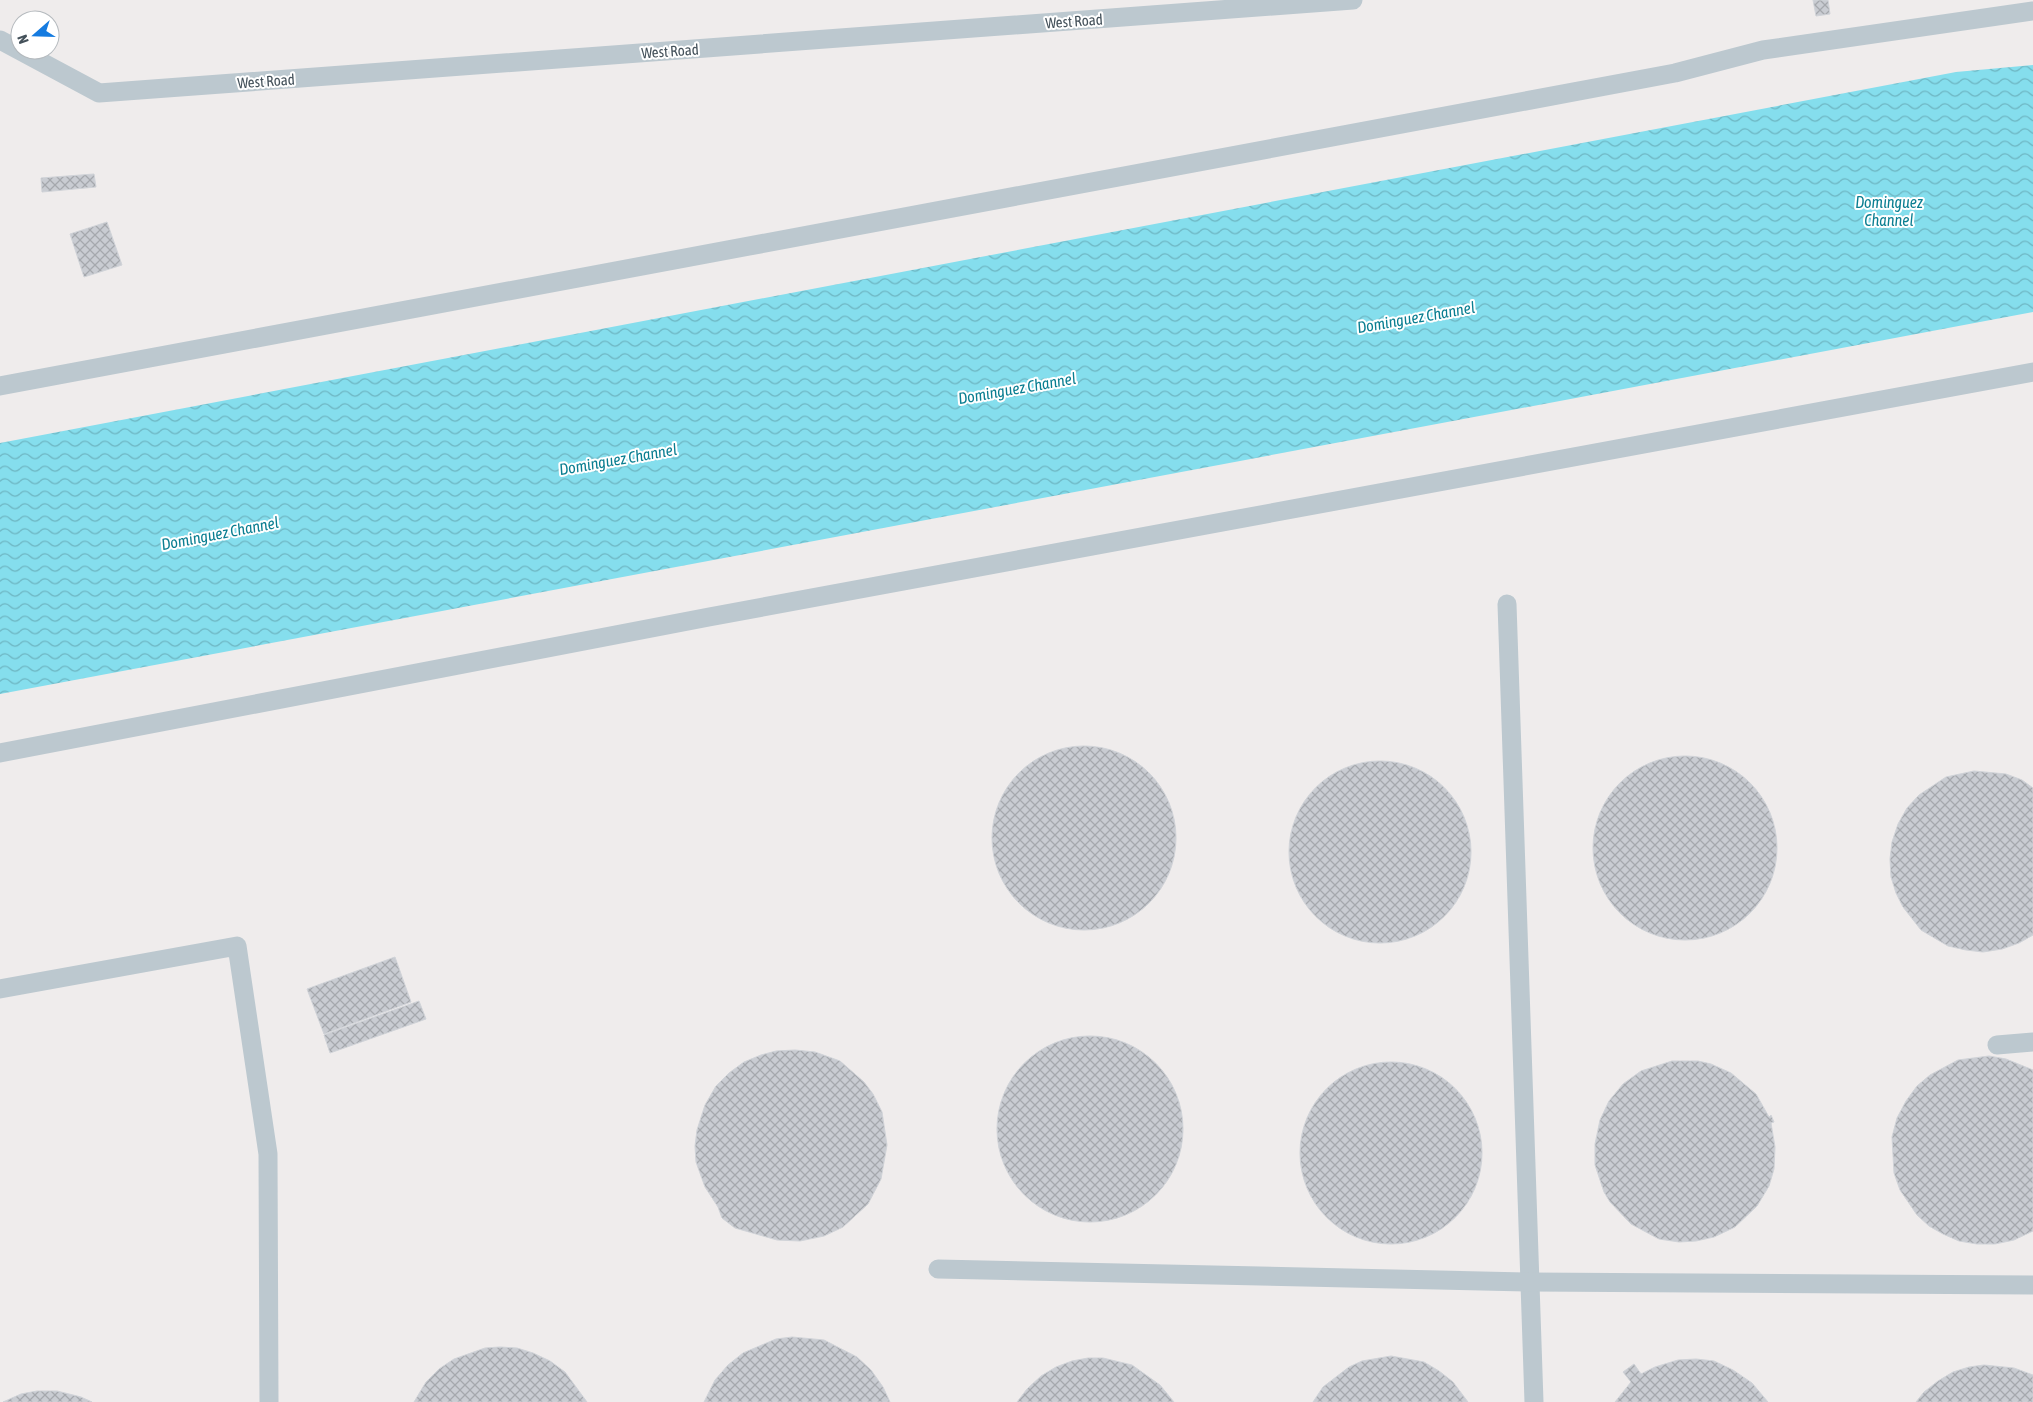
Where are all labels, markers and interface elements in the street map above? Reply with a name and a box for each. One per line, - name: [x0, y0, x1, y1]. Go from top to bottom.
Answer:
- north arrow: [10, 10, 60, 60]
- street label: West Road: [1045, 11, 1103, 31]
- text: N: [14, 33, 32, 46]
- street label: West Road: [641, 41, 699, 61]
- street label: West Road: [237, 71, 295, 91]
- water label: Dominguez Channel: [1855, 193, 1923, 229]
- water label: Dominguez Channel: [1356, 298, 1477, 337]
- water label: Dominguez Channel: [957, 369, 1078, 408]
- water label: Dominguez Channel: [558, 440, 679, 479]
- water label: Dominguez Channel: [160, 513, 280, 554]

